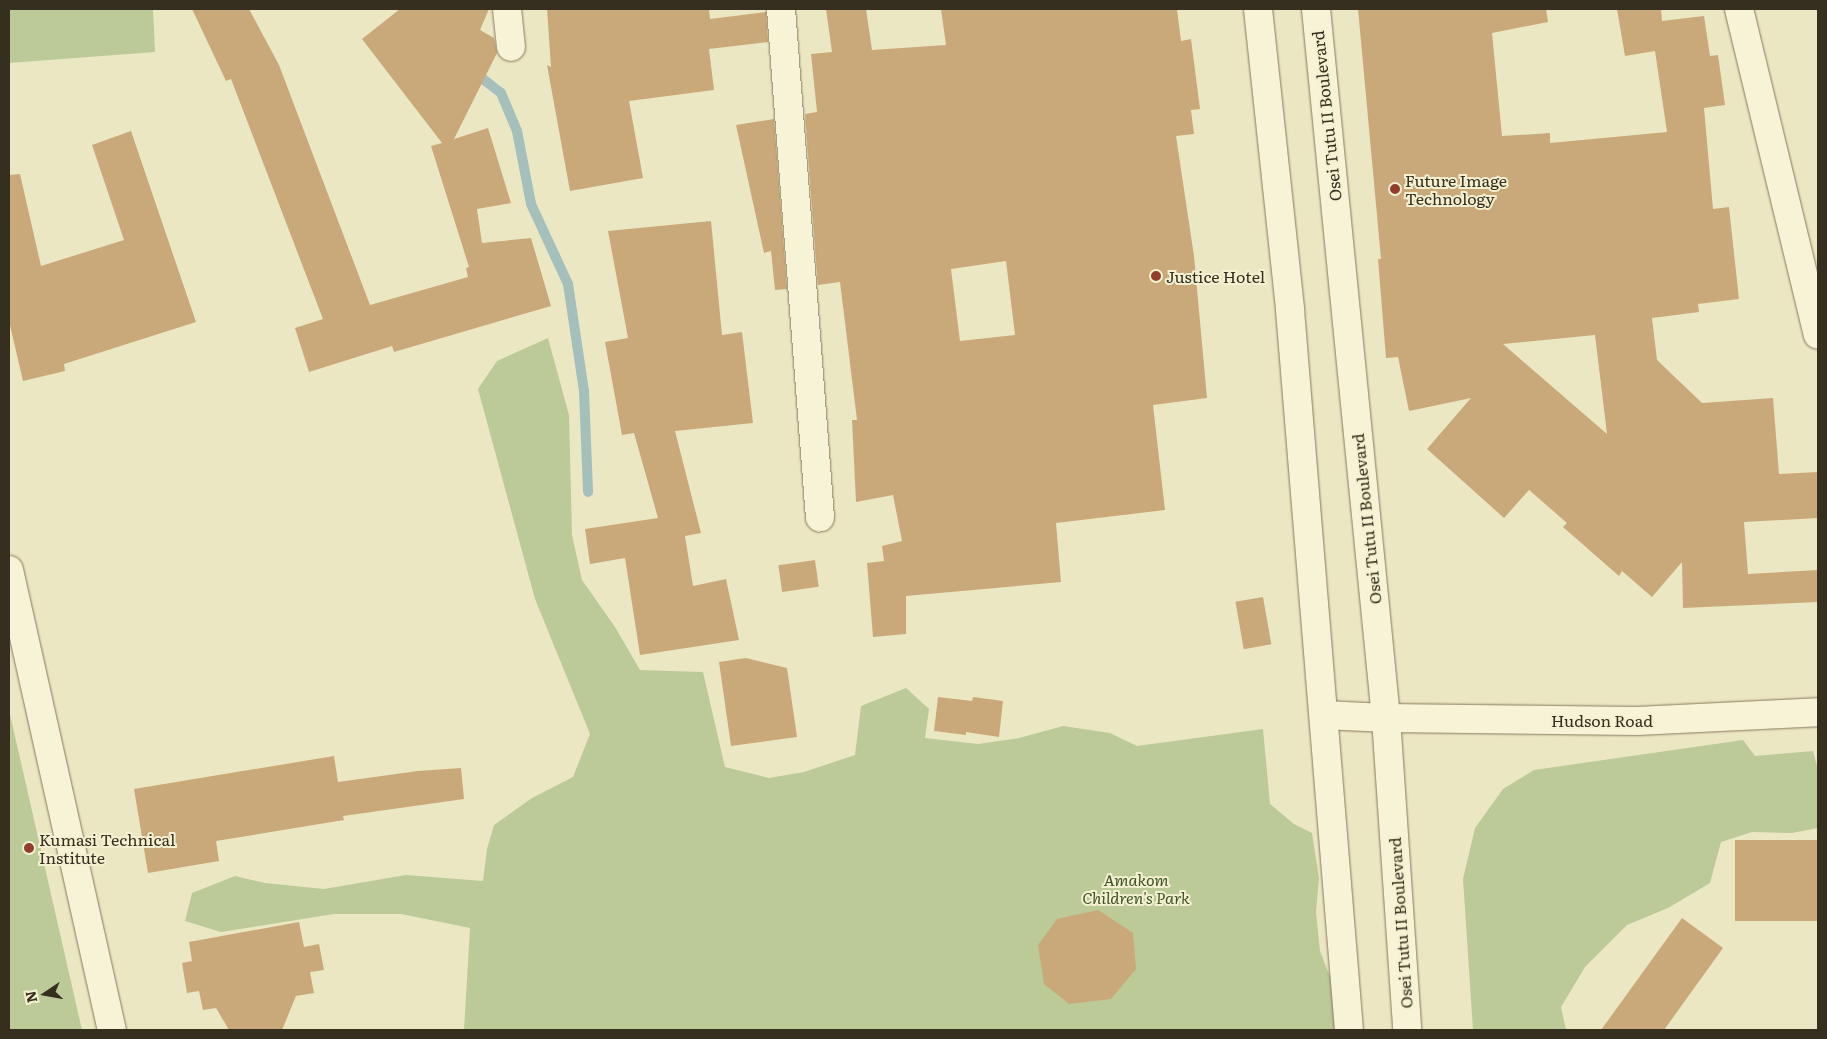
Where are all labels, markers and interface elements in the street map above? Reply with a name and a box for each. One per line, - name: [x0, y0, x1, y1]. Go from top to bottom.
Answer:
- street label: Osei Tutu II Boulevard: [1307, 30, 1345, 202]
- place label: Future Image Technology: [1405, 170, 1507, 208]
- marker: Future Image Technology: [1389, 183, 1401, 195]
- place label: Justice Hotel: [1166, 266, 1265, 286]
- marker: Justice Hotel: [1150, 270, 1162, 282]
- street label: Osei Tutu II Boulevard: [1347, 433, 1385, 605]
- street label: Hudson Road: [1551, 710, 1653, 730]
- place label: Kumasi Technical Institute: [39, 829, 175, 867]
- street label: Osei Tutu II Boulevard: [1384, 837, 1416, 1009]
- marker: Kumasi Technical Institute: [23, 842, 35, 854]
- park label: Amakom Children's Park: [1082, 869, 1190, 907]
- north arrow: [20, 969, 70, 1019]
- text: N: [19, 989, 41, 1005]

